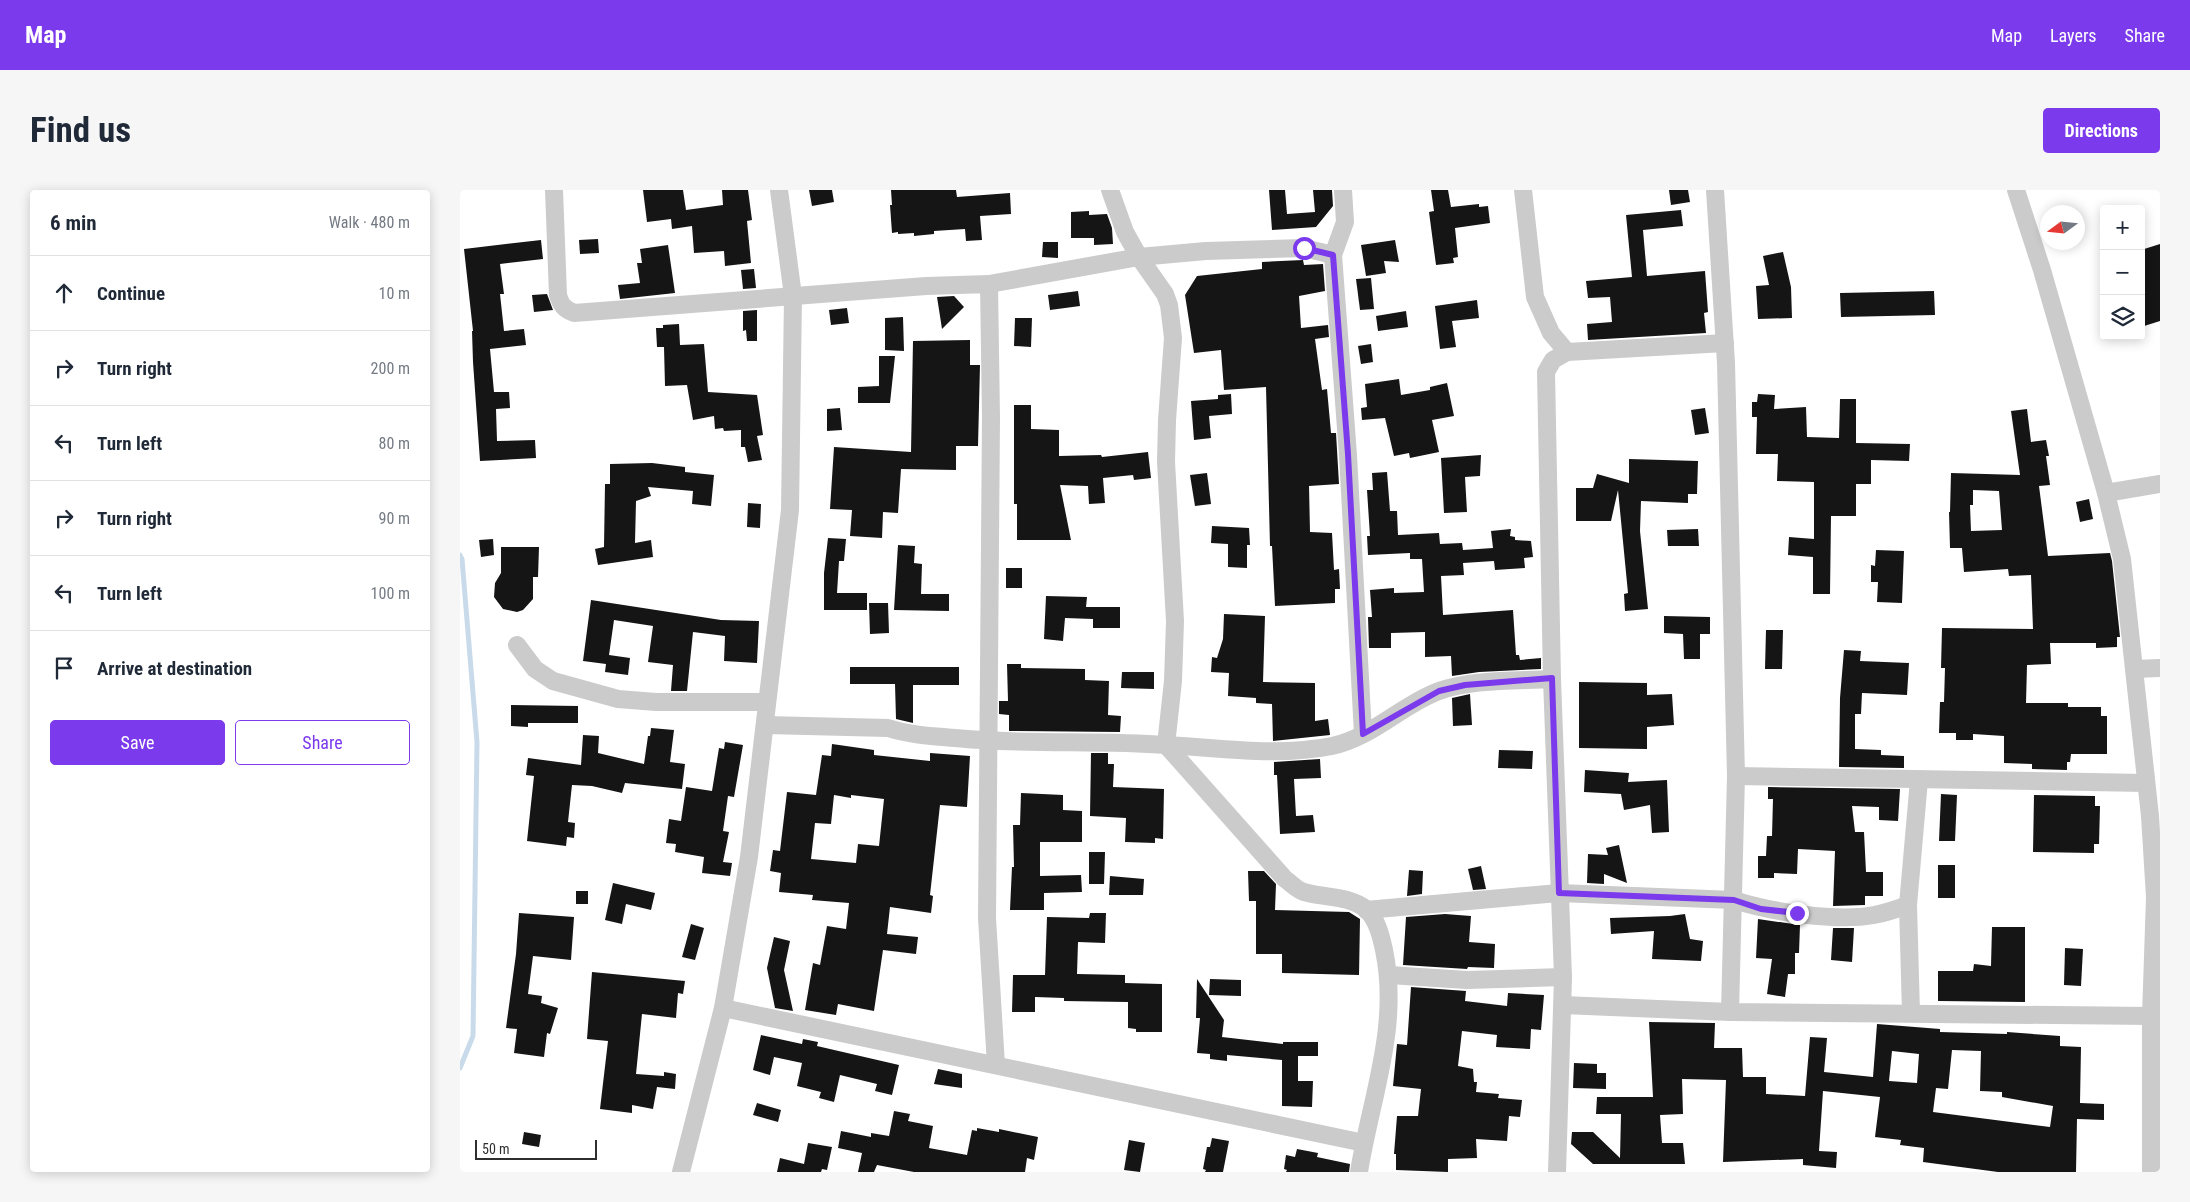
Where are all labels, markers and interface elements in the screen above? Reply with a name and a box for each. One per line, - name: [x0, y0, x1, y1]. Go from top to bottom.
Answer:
- text: Map: [25, 21, 66, 49]
- text: Map: [1991, 25, 2022, 46]
- text: Layers: [2050, 25, 2097, 46]
- text: Share: [2125, 25, 2165, 46]
- button: Directions: [2043, 108, 2160, 153]
- text: Find us: [30, 110, 131, 151]
- north arrow: [2040, 205, 2085, 250]
- map controls: [2100, 205, 2145, 340]
- button: +: [2100, 205, 2145, 250]
- text: 6 min: [50, 211, 97, 235]
- text: Walk · 480 m: [329, 213, 410, 232]
- route start: [1293, 237, 1316, 260]
- button: −: [2100, 250, 2145, 295]
- icon: ahead: [50, 279, 78, 307]
- text: Continue: [97, 282, 165, 305]
- text: 10 m: [378, 284, 410, 303]
- button: layers: [2100, 295, 2145, 340]
- icon: right: [50, 354, 78, 382]
- text: Turn right: [97, 357, 172, 380]
- text: 200 m: [371, 359, 410, 378]
- icon: left: [50, 429, 78, 457]
- text: Turn left: [97, 432, 162, 455]
- text: 80 m: [378, 434, 410, 453]
- icon: right: [50, 504, 78, 532]
- text: Turn right: [97, 507, 172, 530]
- text: 90 m: [378, 509, 410, 528]
- icon: left: [50, 579, 78, 607]
- text: Turn left: [97, 582, 162, 605]
- text: 100 m: [371, 584, 410, 603]
- icon: arrive: [50, 654, 78, 682]
- text: Arrive at destination: [97, 657, 252, 680]
- button: Save: [50, 720, 225, 765]
- button: Share: [235, 720, 410, 765]
- route end: [1786, 902, 1809, 925]
- scale bar: [475, 1137, 598, 1160]
- text: 50 m: [482, 1141, 510, 1157]

